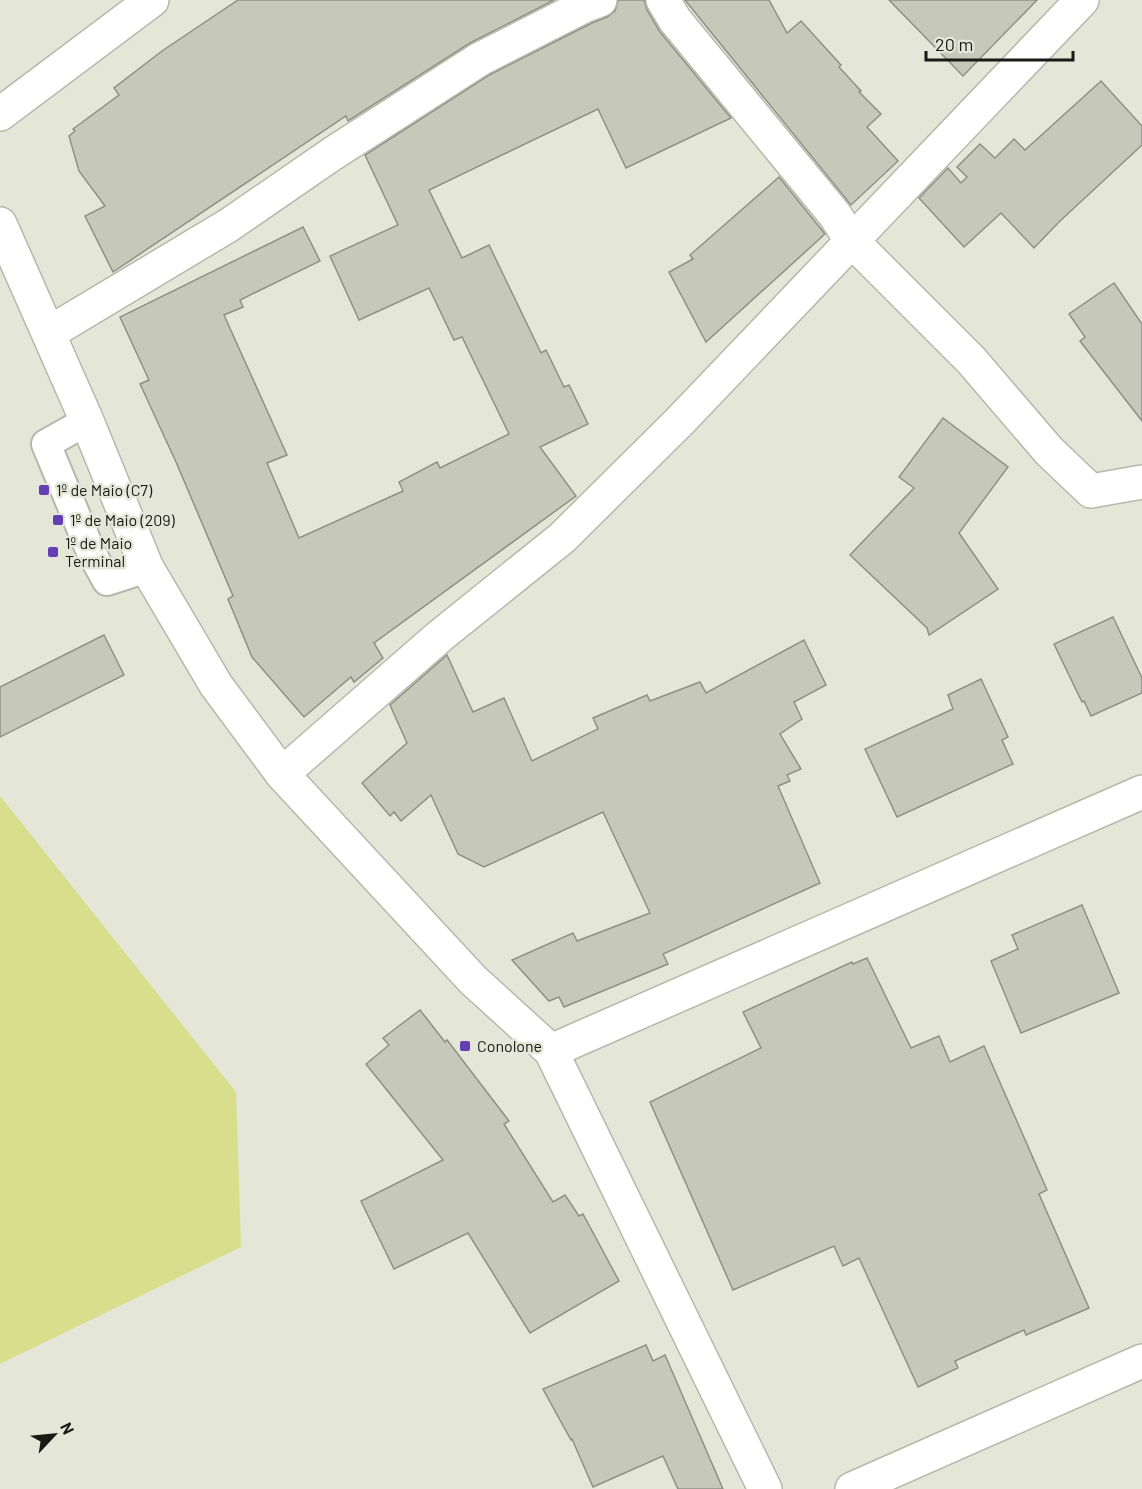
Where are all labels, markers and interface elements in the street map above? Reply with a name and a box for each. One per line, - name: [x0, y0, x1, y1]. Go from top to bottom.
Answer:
- scale bar: [926, 24, 1073, 62]
- text: 20 m: [935, 33, 973, 55]
- place label: 1º de Maio (C7): [56, 480, 153, 499]
- marker: 1º de Maio (C7): [37, 483, 51, 497]
- place label: 1º de Maio (209): [70, 510, 176, 529]
- marker: 1º de Maio (209): [51, 513, 65, 527]
- place label: 1º de Maio Terminal: [65, 533, 132, 570]
- marker: 1º de Maio Terminal: [46, 545, 60, 559]
- place label: Conolone: [477, 1036, 542, 1055]
- marker: Conolone: [458, 1039, 472, 1053]
- north arrow: [24, 1405, 84, 1465]
- text: N: [57, 1419, 79, 1437]

